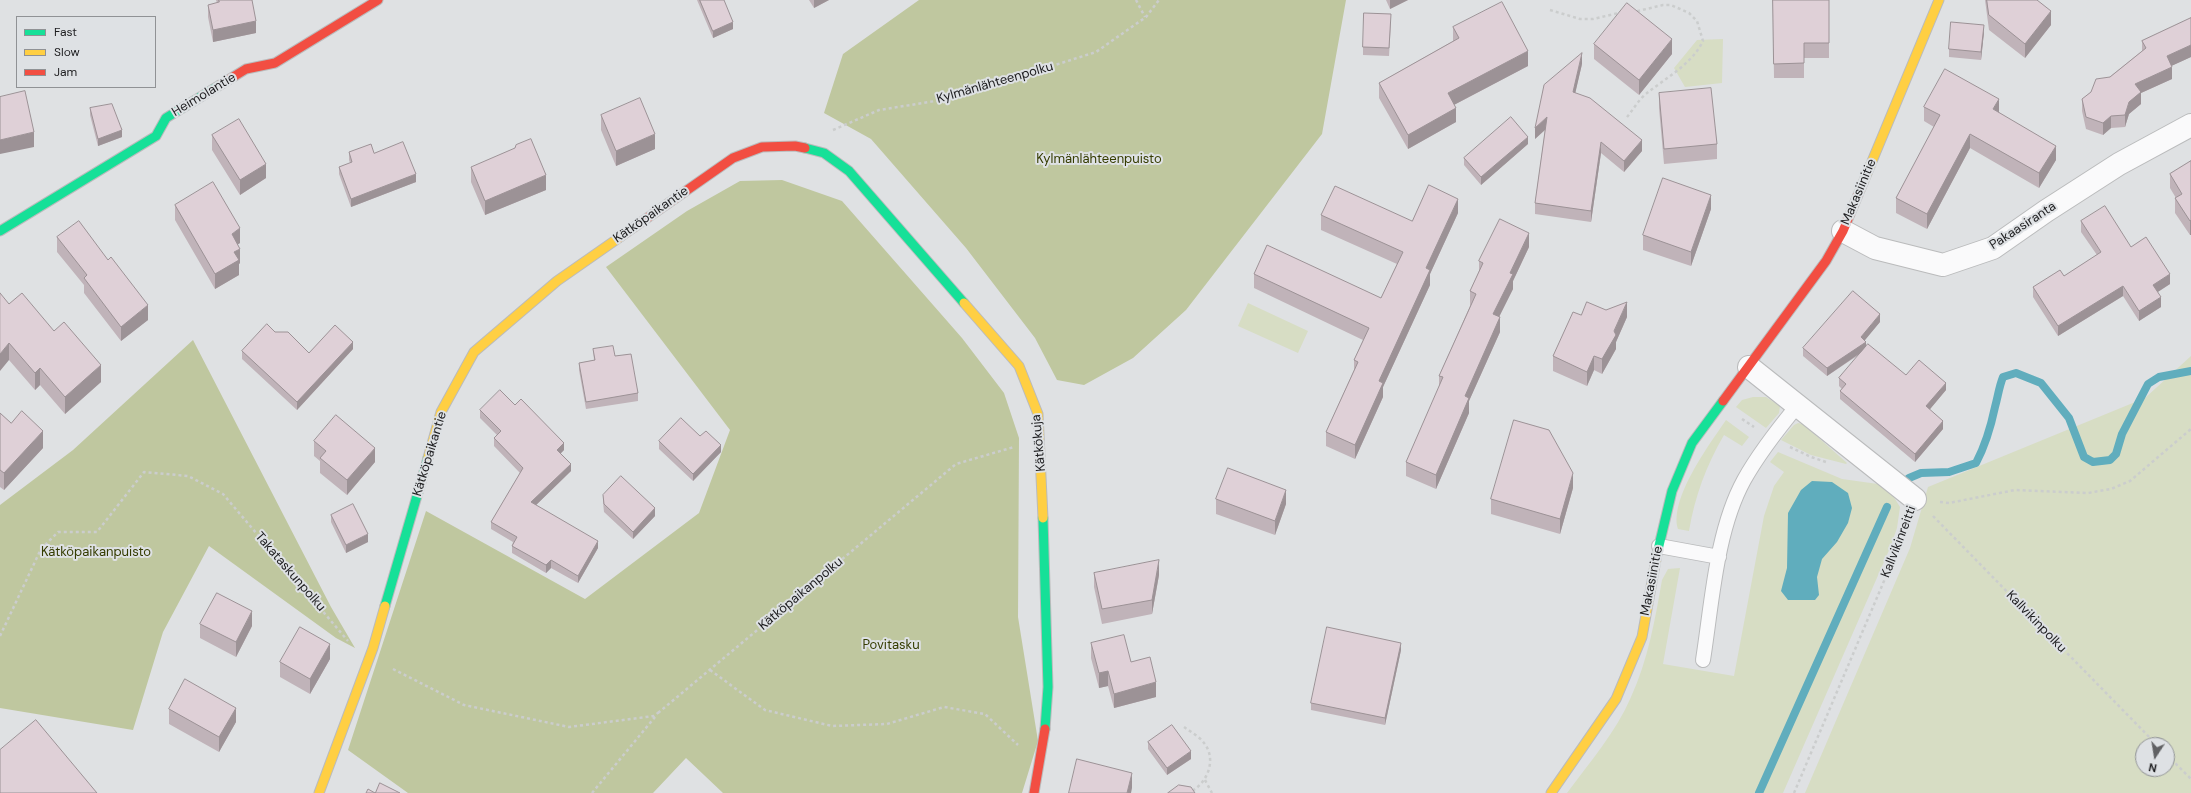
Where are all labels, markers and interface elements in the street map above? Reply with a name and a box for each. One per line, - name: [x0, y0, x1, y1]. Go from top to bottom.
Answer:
- legend: [16, 16, 156, 88]
- text: Fast: [54, 24, 77, 40]
- text: Slow: [54, 44, 80, 60]
- street label: Kylmänlähteenpolku: [935, 59, 1055, 107]
- text: Jam: [54, 64, 77, 80]
- street label: Heimolantie: [169, 70, 239, 120]
- park label: Kylmänlähteenpuisto: [1036, 152, 1162, 168]
- street label: Makasiinitie: [1838, 156, 1880, 228]
- street label: Kätköpaikantie: [610, 183, 692, 247]
- street label: Pakaasiranta: [1987, 199, 2059, 253]
- street label: Kätköpaikantie: [410, 410, 450, 498]
- street label: Kätkökuja: [1029, 414, 1049, 472]
- street label: Kallvikinreitti: [1878, 504, 1920, 580]
- street label: Takataskunpolku: [251, 529, 329, 615]
- park label: Kätköpaikanpuisto: [41, 545, 151, 561]
- street label: Makasiinitie: [1638, 545, 1666, 617]
- street label: Kätköpaikanpolku: [756, 554, 846, 634]
- street label: Kallvikinpolku: [2003, 588, 2069, 656]
- park label: Povitasku: [862, 638, 920, 654]
- north arrow: [2135, 737, 2175, 777]
- text: N: [2147, 760, 2158, 775]

